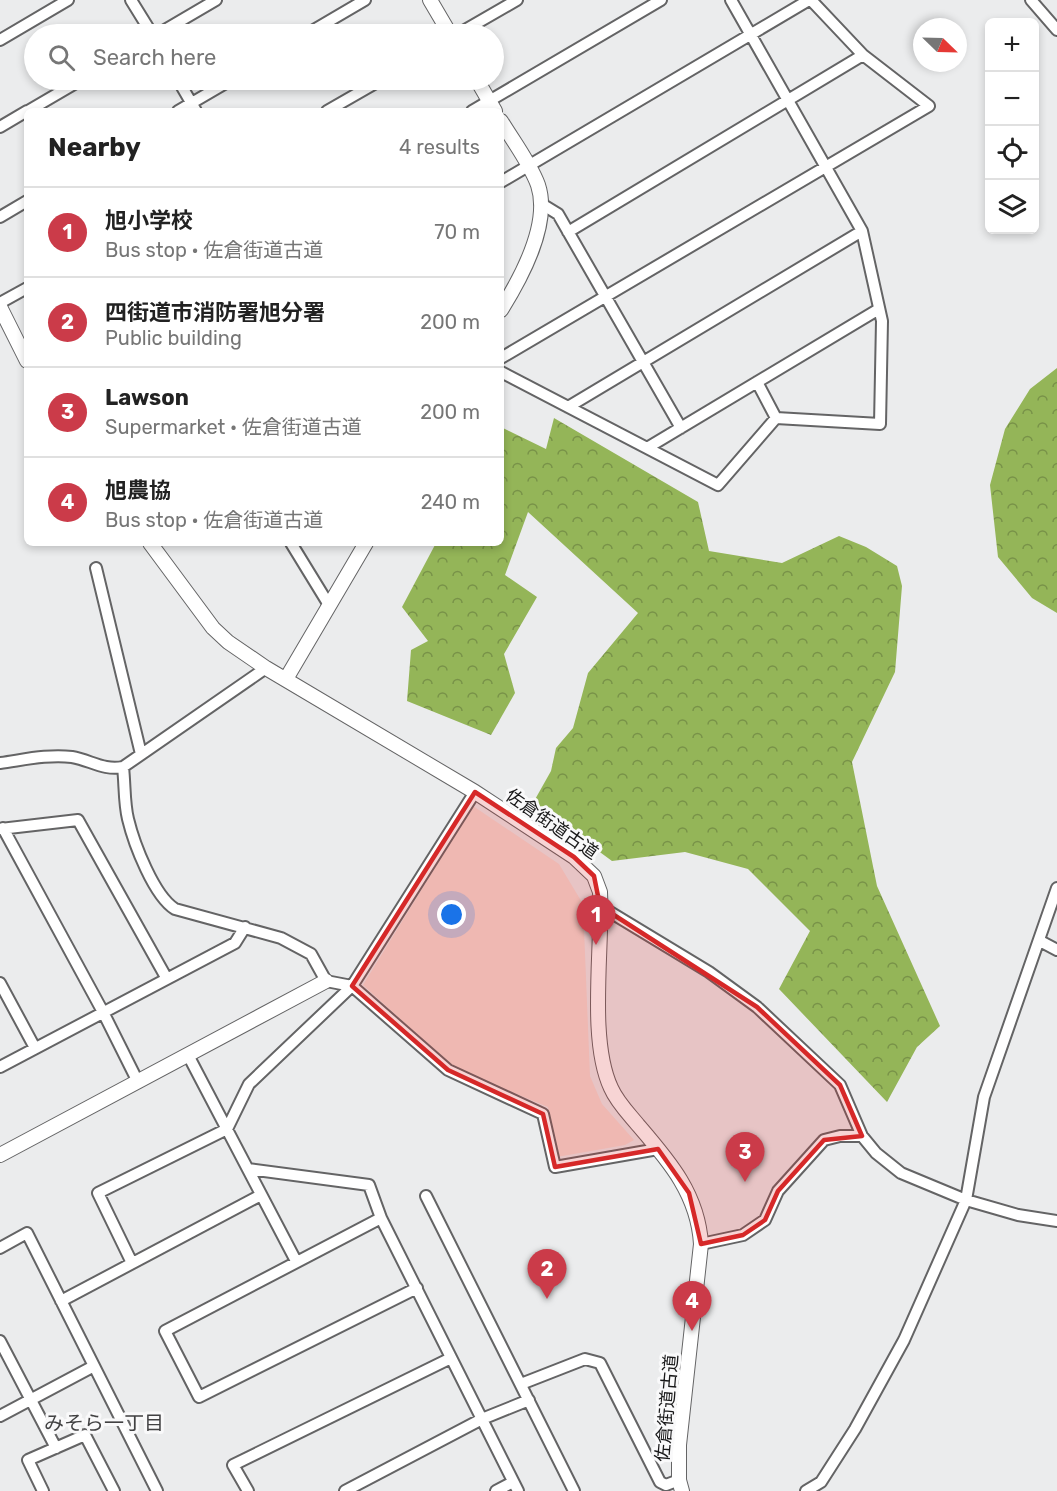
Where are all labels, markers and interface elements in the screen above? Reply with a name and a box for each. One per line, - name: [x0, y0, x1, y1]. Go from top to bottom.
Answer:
- north arrow: [913, 18, 967, 72]
- map controls: [985, 18, 1039, 234]
- button: +: [985, 18, 1039, 72]
- search box: [24, 24, 504, 90]
- icon: search: [45, 41, 78, 74]
- text: Search here: [93, 44, 216, 71]
- button: −: [985, 72, 1039, 126]
- button: locate: [985, 126, 1039, 180]
- text: Nearby: [48, 132, 141, 163]
- text: 4 results: [399, 135, 480, 159]
- button: layers: [985, 180, 1039, 234]
- text: 旭小学校: [105, 207, 193, 234]
- text: 1: [63, 220, 72, 244]
- text: 70 m: [434, 220, 480, 244]
- text: Bus stop · 佐倉街道古道: [105, 238, 323, 262]
- text: 四街道市消防署旭分署: [105, 299, 325, 326]
- text: 2: [61, 310, 74, 334]
- text: 200 m: [420, 310, 480, 334]
- text: Public building: [105, 326, 242, 350]
- text: Lawson: [105, 384, 189, 411]
- text: 3: [61, 400, 74, 424]
- text: 200 m: [420, 400, 480, 424]
- text: Supermarket · 佐倉街道古道: [105, 415, 362, 439]
- text: 旭農協: [105, 477, 171, 504]
- text: 4: [61, 490, 74, 514]
- text: 240 m: [421, 490, 480, 514]
- text: Bus stop · 佐倉街道古道: [105, 508, 323, 532]
- street label: 佐倉街道古道: [501, 784, 603, 864]
- pin: 1: [576, 896, 616, 945]
- your location: [437, 900, 466, 929]
- pin: 3: [726, 1132, 764, 1182]
- pin: 2: [528, 1250, 566, 1299]
- pin: 4: [672, 1282, 712, 1331]
- street label: 佐倉街道古道: [651, 1353, 683, 1463]
- district label: みそら一丁目: [44, 1411, 164, 1435]

